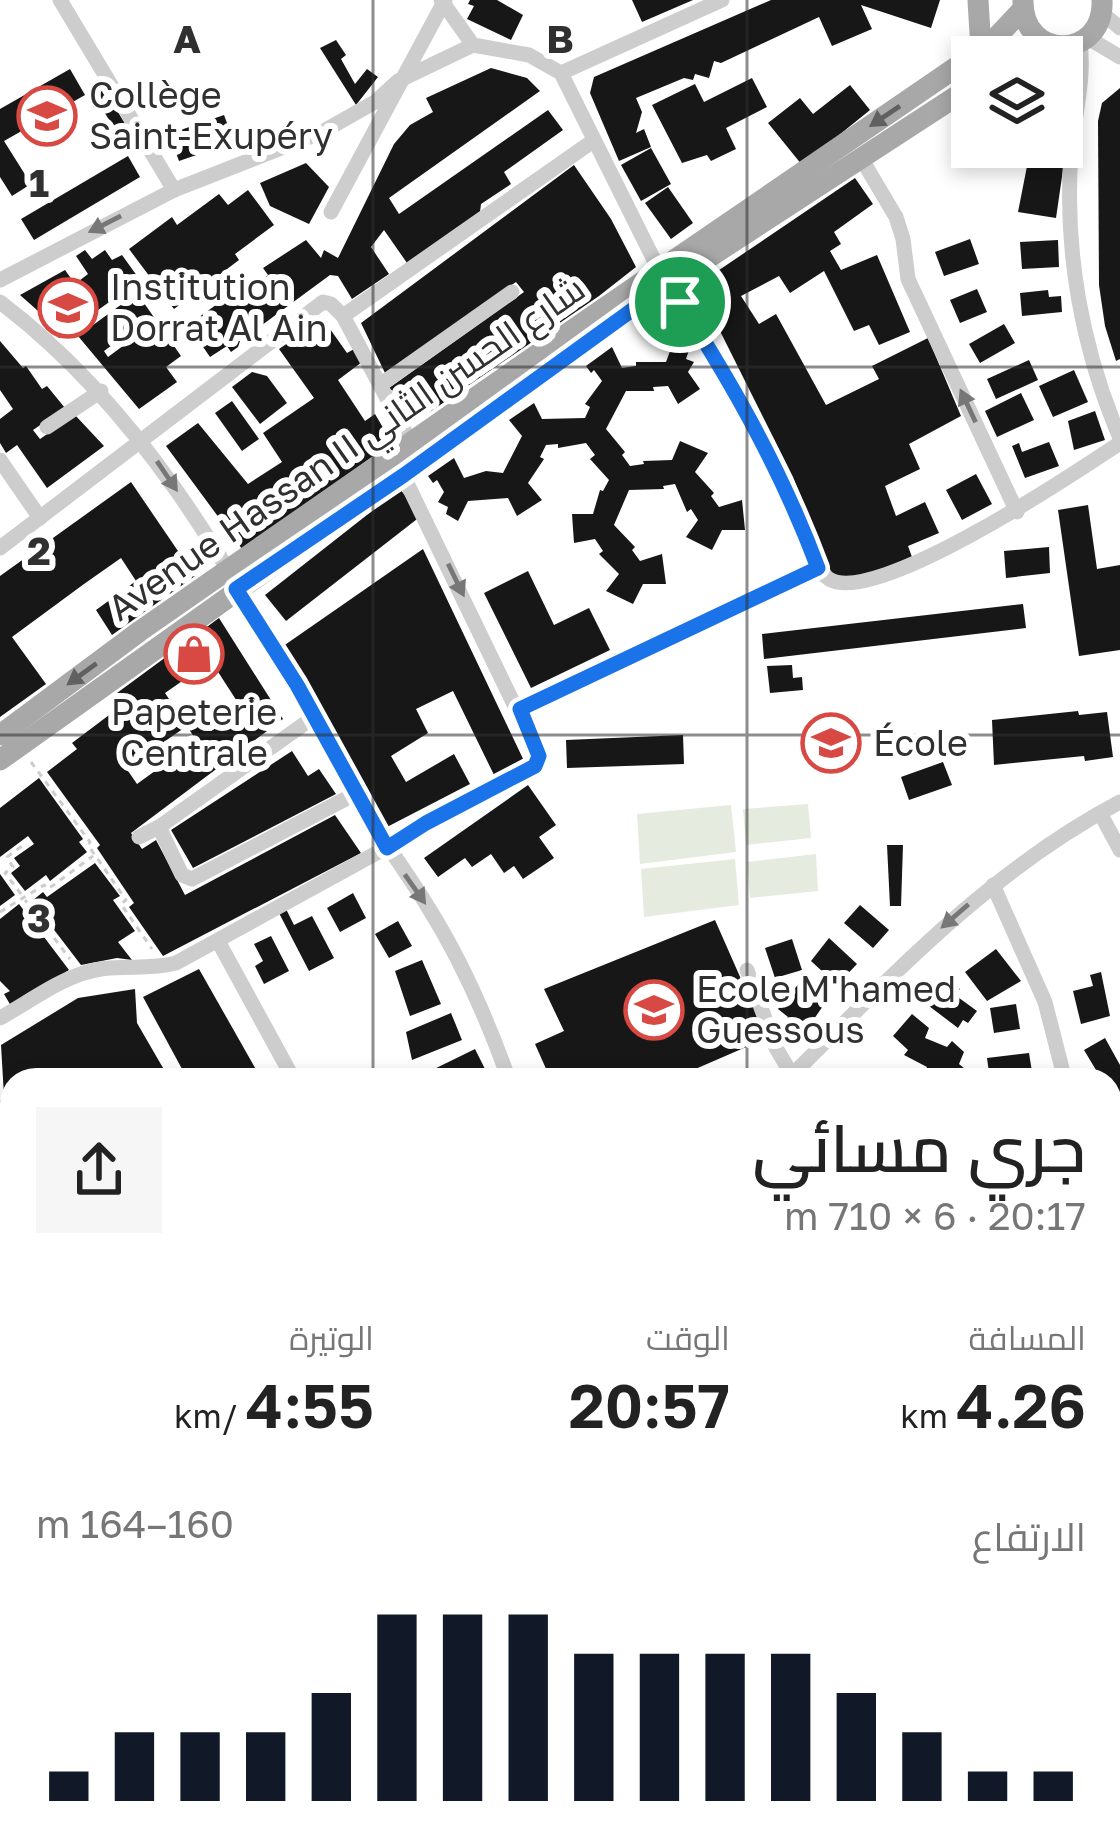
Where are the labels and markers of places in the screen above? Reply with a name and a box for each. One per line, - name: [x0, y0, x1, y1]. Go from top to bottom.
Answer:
- place label: Collège Saint-Exupéry: [89, 73, 333, 157]
- school or university icon: Collège Saint-Exupéry: [16, 85, 78, 147]
- pin: [629, 251, 731, 353]
- place label: Institution Dorrat Al Ain: [110, 265, 328, 349]
- school or university icon: Institution Dorrat Al Ain: [37, 277, 99, 339]
- shop icon: Papeterie Centrale: [163, 623, 225, 685]
- place label: Papeterie Centrale: [111, 690, 277, 774]
- school or university icon: École: [800, 712, 862, 774]
- place label: École: [873, 721, 968, 764]
- place label: Ecole M'hamed Guessous: [696, 967, 956, 1051]
- school or university icon: Ecole M'hamed Guessous: [623, 979, 685, 1041]

